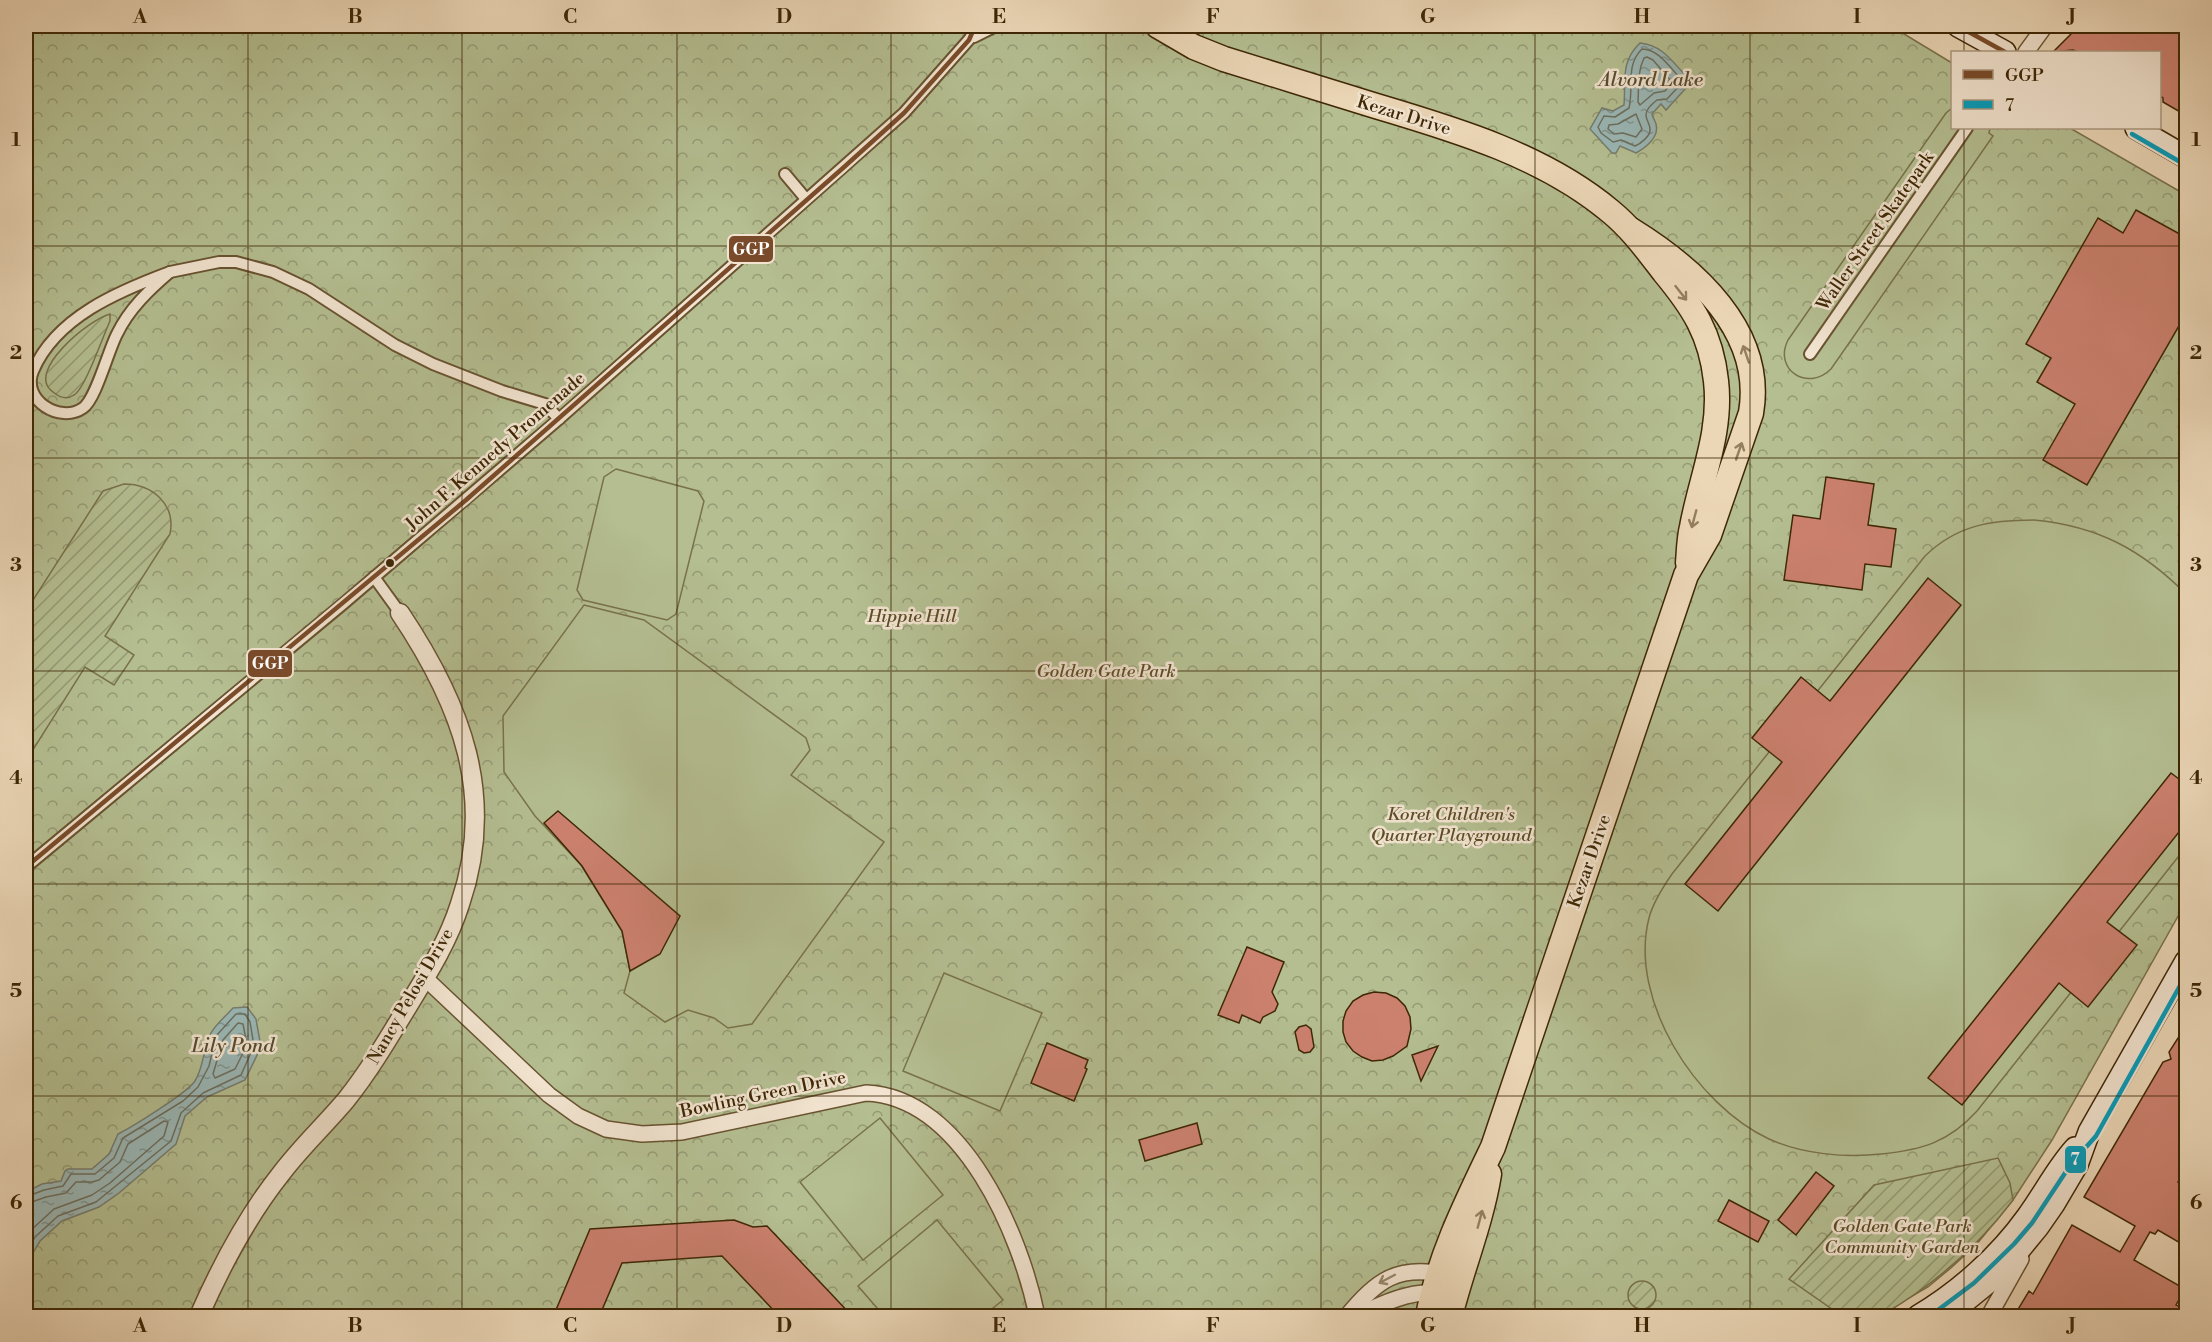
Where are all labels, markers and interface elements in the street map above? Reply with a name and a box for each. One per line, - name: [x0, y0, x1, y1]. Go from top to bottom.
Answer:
- text: A: [132, 5, 148, 30]
- text: B: [347, 5, 363, 30]
- text: C: [563, 5, 577, 30]
- text: D: [776, 5, 792, 30]
- text: E: [992, 5, 1006, 30]
- text: F: [1206, 5, 1220, 30]
- text: G: [1420, 5, 1436, 30]
- text: H: [1634, 5, 1651, 30]
- text: I: [1853, 5, 1861, 30]
- text: J: [2065, 5, 2076, 30]
- legend: [1951, 51, 2161, 129]
- text: GGP: [2005, 64, 2044, 87]
- water label: Alvord Lake: [1597, 68, 1704, 93]
- street label: Kezar Drive: [1354, 90, 1454, 141]
- text: 7: [2005, 94, 2014, 117]
- text: 1: [11, 128, 21, 153]
- text: 1: [2191, 128, 2201, 153]
- street label: Waller Street Skatepark: [1811, 146, 1940, 316]
- line badge: GGP: [728, 235, 774, 263]
- text: GGP: [733, 240, 770, 260]
- one-way arrow: [1674, 284, 1687, 300]
- text: 2: [10, 341, 22, 366]
- text: 2: [2190, 341, 2202, 366]
- one-way arrow: [1739, 345, 1750, 364]
- street label: John F. Kennedy Promenade: [400, 367, 590, 536]
- one-way arrow: [1734, 442, 1745, 461]
- one-way arrow: [1688, 509, 1699, 528]
- text: 3: [10, 553, 22, 578]
- text: 3: [2190, 553, 2202, 578]
- unlabelled marker: [384, 557, 396, 569]
- park label: Hippie Hill: [866, 605, 957, 628]
- line badge: GGP: [247, 649, 293, 678]
- text: GGP: [252, 654, 289, 674]
- park label: Golden Gate Park: [1036, 660, 1176, 683]
- text: 4: [9, 766, 23, 791]
- text: 4: [2189, 766, 2203, 791]
- park label: Koret Children's Quarter Playground: [1371, 803, 1532, 847]
- street label: Kezar Drive: [1563, 811, 1616, 911]
- street label: Nancy Pelosi Drive: [362, 924, 459, 1068]
- text: 5: [10, 979, 22, 1004]
- text: 5: [2190, 979, 2202, 1004]
- water label: Lily Pond: [191, 1034, 275, 1059]
- street label: Bowling Green Drive: [677, 1066, 848, 1124]
- line badge: 7: [2064, 1145, 2087, 1174]
- text: 7: [2070, 1150, 2080, 1170]
- text: 6: [10, 1191, 23, 1216]
- text: 6: [2190, 1191, 2203, 1216]
- one-way arrow: [1475, 1210, 1486, 1229]
- park label: Golden Gate Park Community Garden: [1824, 1215, 1981, 1259]
- one-way arrow: [1379, 1273, 1396, 1285]
- text: A: [132, 1314, 148, 1339]
- text: B: [347, 1314, 363, 1339]
- text: C: [563, 1314, 577, 1339]
- text: D: [776, 1314, 792, 1339]
- text: E: [992, 1314, 1006, 1339]
- text: F: [1206, 1314, 1220, 1339]
- text: G: [1420, 1314, 1436, 1339]
- text: H: [1634, 1314, 1651, 1339]
- text: I: [1853, 1314, 1861, 1339]
- text: J: [2065, 1314, 2076, 1339]

